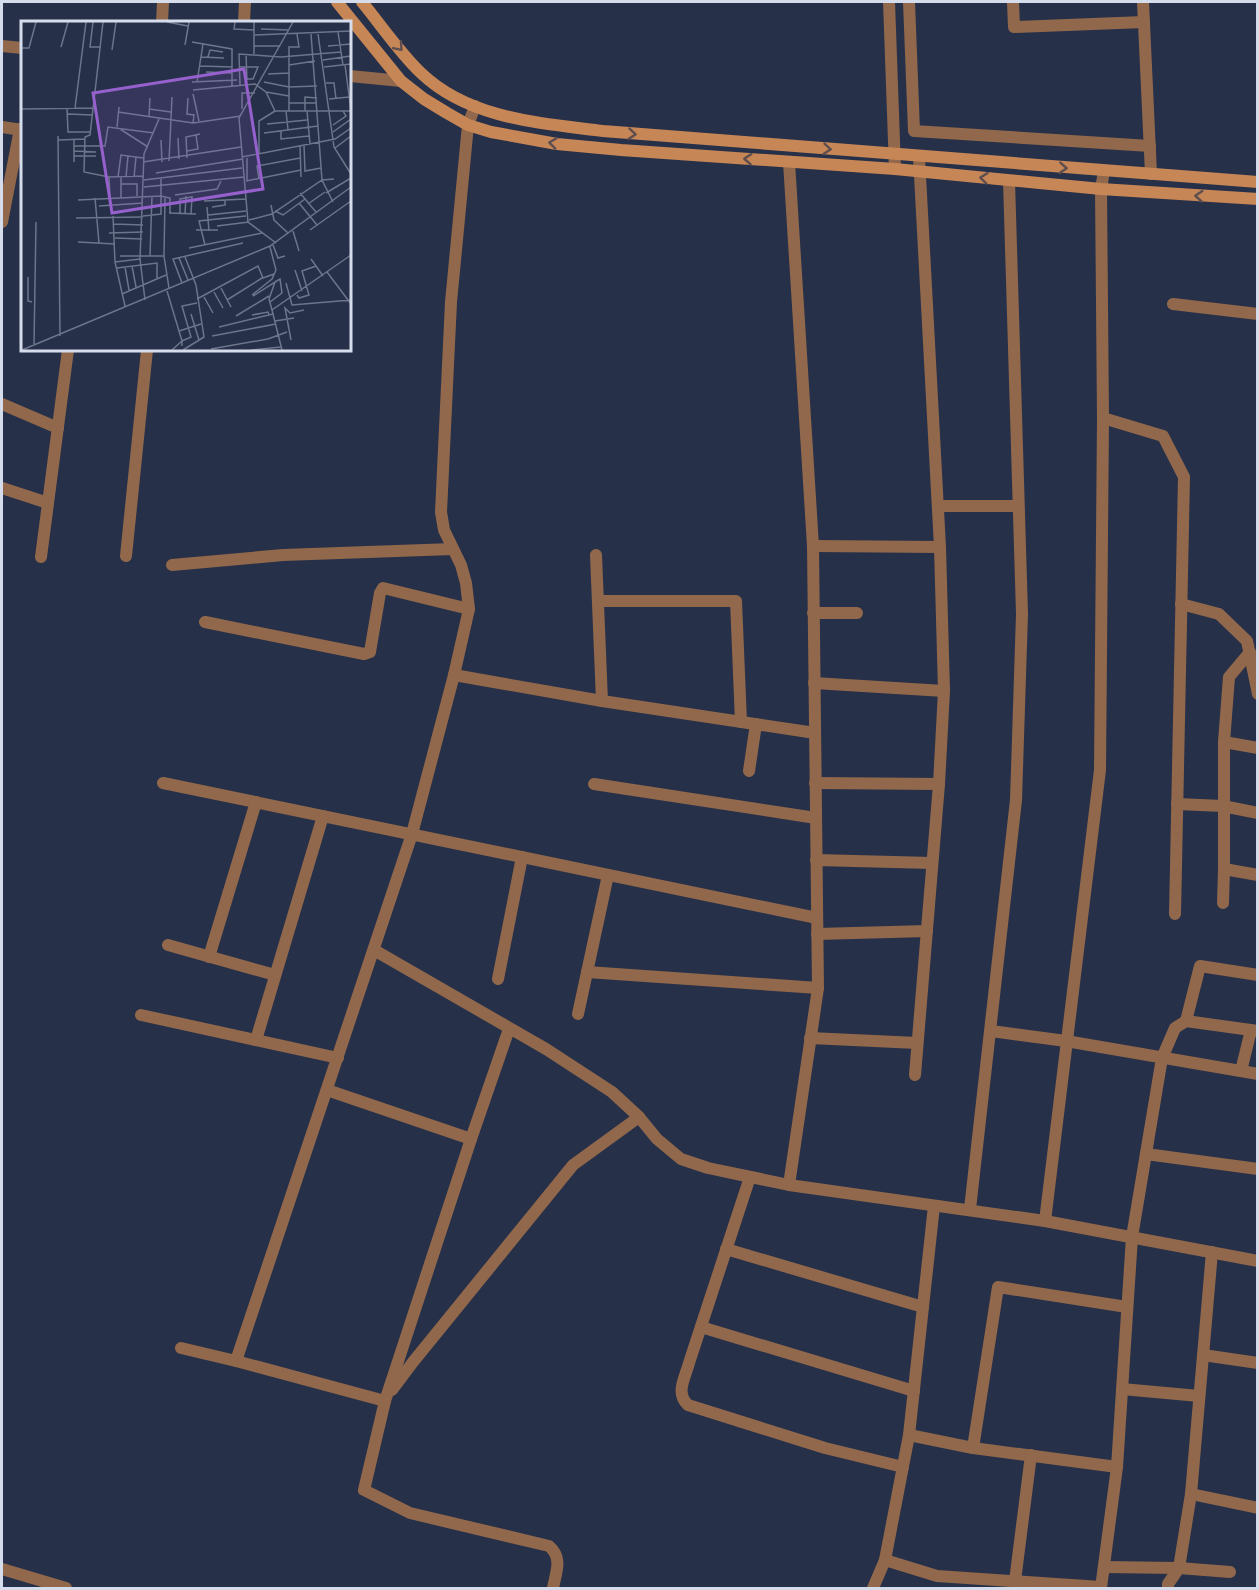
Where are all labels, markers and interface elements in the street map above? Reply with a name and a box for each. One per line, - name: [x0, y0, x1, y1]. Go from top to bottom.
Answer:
- inset map: [21, 21, 351, 351]
- one-way arrow: [392, 40, 403, 51]
- one-way arrow: [628, 127, 637, 140]
- one-way arrow: [549, 137, 558, 150]
- one-way arrow: [822, 142, 831, 155]
- one-way arrow: [743, 153, 752, 166]
- one-way arrow: [1059, 161, 1068, 174]
- one-way arrow: [979, 172, 988, 185]
- one-way arrow: [1195, 189, 1204, 202]

